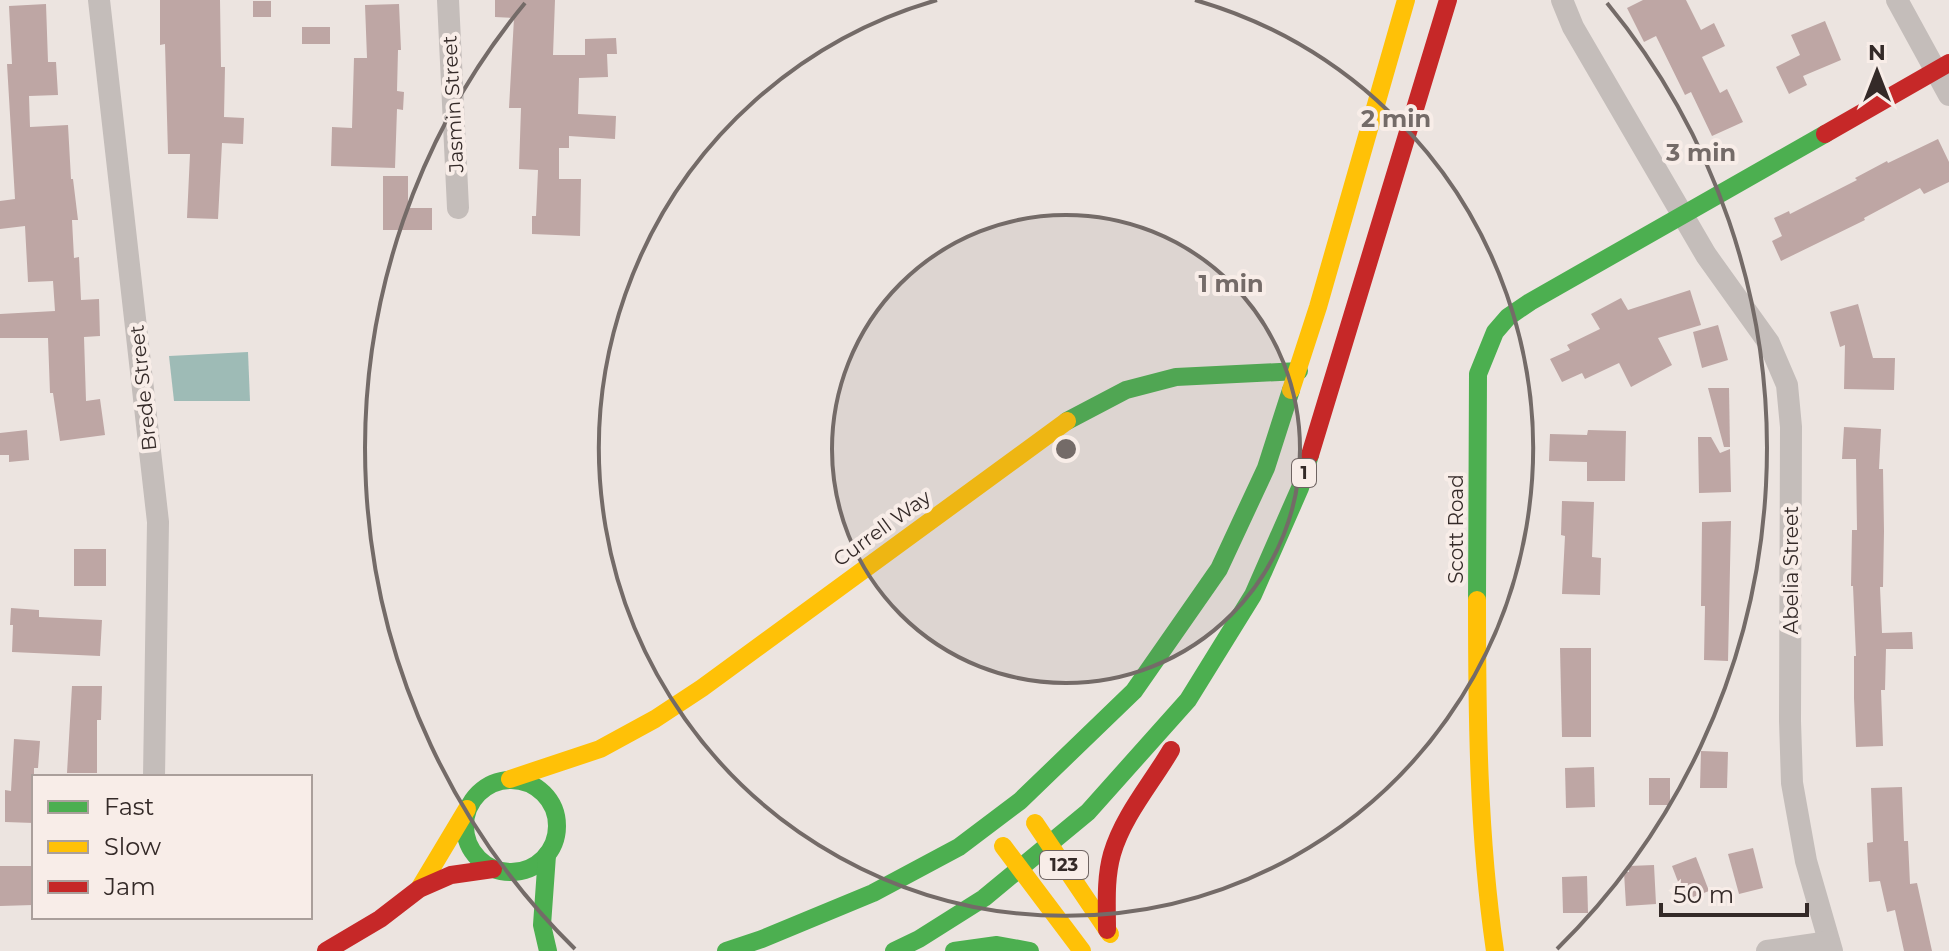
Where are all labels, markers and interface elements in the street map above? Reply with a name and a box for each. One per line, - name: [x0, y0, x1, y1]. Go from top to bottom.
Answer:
- north arrow: [1837, 32, 1917, 112]
- street label: Jasmin Street: [437, 35, 469, 174]
- text: N: [1868, 39, 1886, 66]
- text: 2 min: [1361, 104, 1431, 133]
- text: 3 min: [1665, 138, 1736, 167]
- text: 1 min: [1198, 269, 1264, 298]
- street label: Brede Street: [124, 324, 162, 452]
- centre of rings: [1052, 435, 1080, 463]
- road number: 1: [1292, 459, 1316, 487]
- street label: Scott Road: [1444, 474, 1468, 584]
- street label: Currell Way: [829, 485, 935, 571]
- street label: Abelia Street: [1779, 506, 1803, 634]
- legend: [32, 775, 312, 919]
- text: Fast: [104, 792, 155, 821]
- text: Slow: [104, 832, 161, 861]
- road number: 123: [1040, 851, 1088, 879]
- scale bar: [1661, 867, 1807, 917]
- text: Jam: [103, 872, 156, 901]
- text: 50 m: [1673, 880, 1734, 909]

